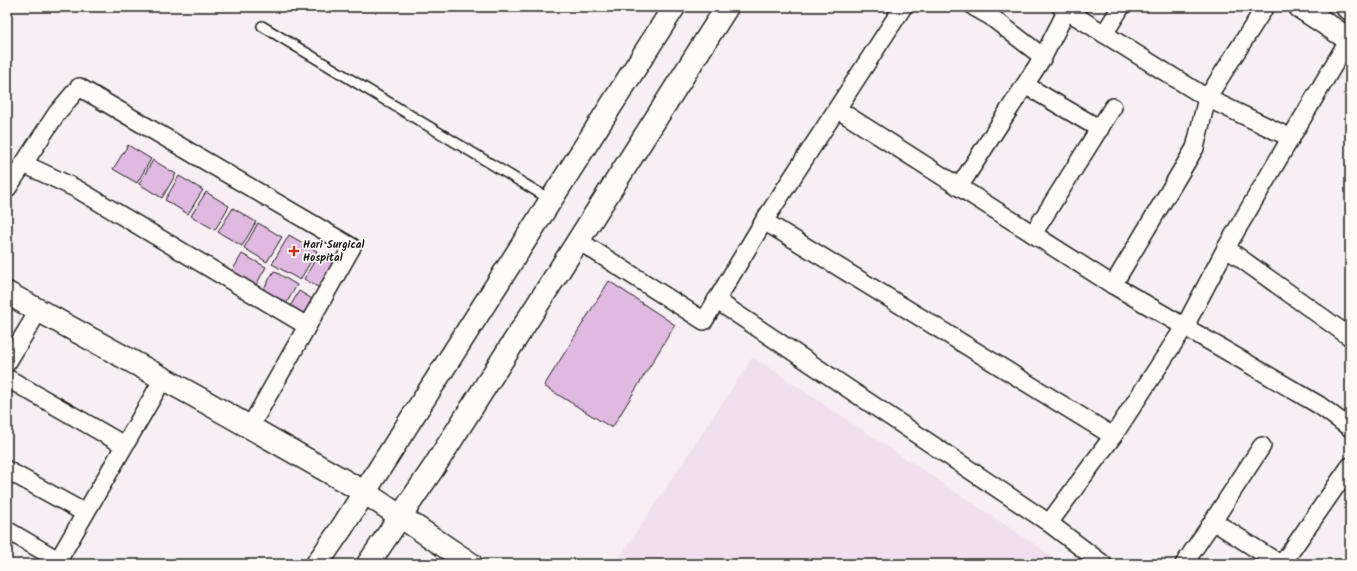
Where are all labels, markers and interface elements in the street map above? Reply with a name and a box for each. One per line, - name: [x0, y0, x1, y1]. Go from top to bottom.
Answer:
- place label: Hari Surgical Hospital: [303, 236, 364, 267]
- marker: Hari Surgical Hospital: [288, 245, 300, 257]

